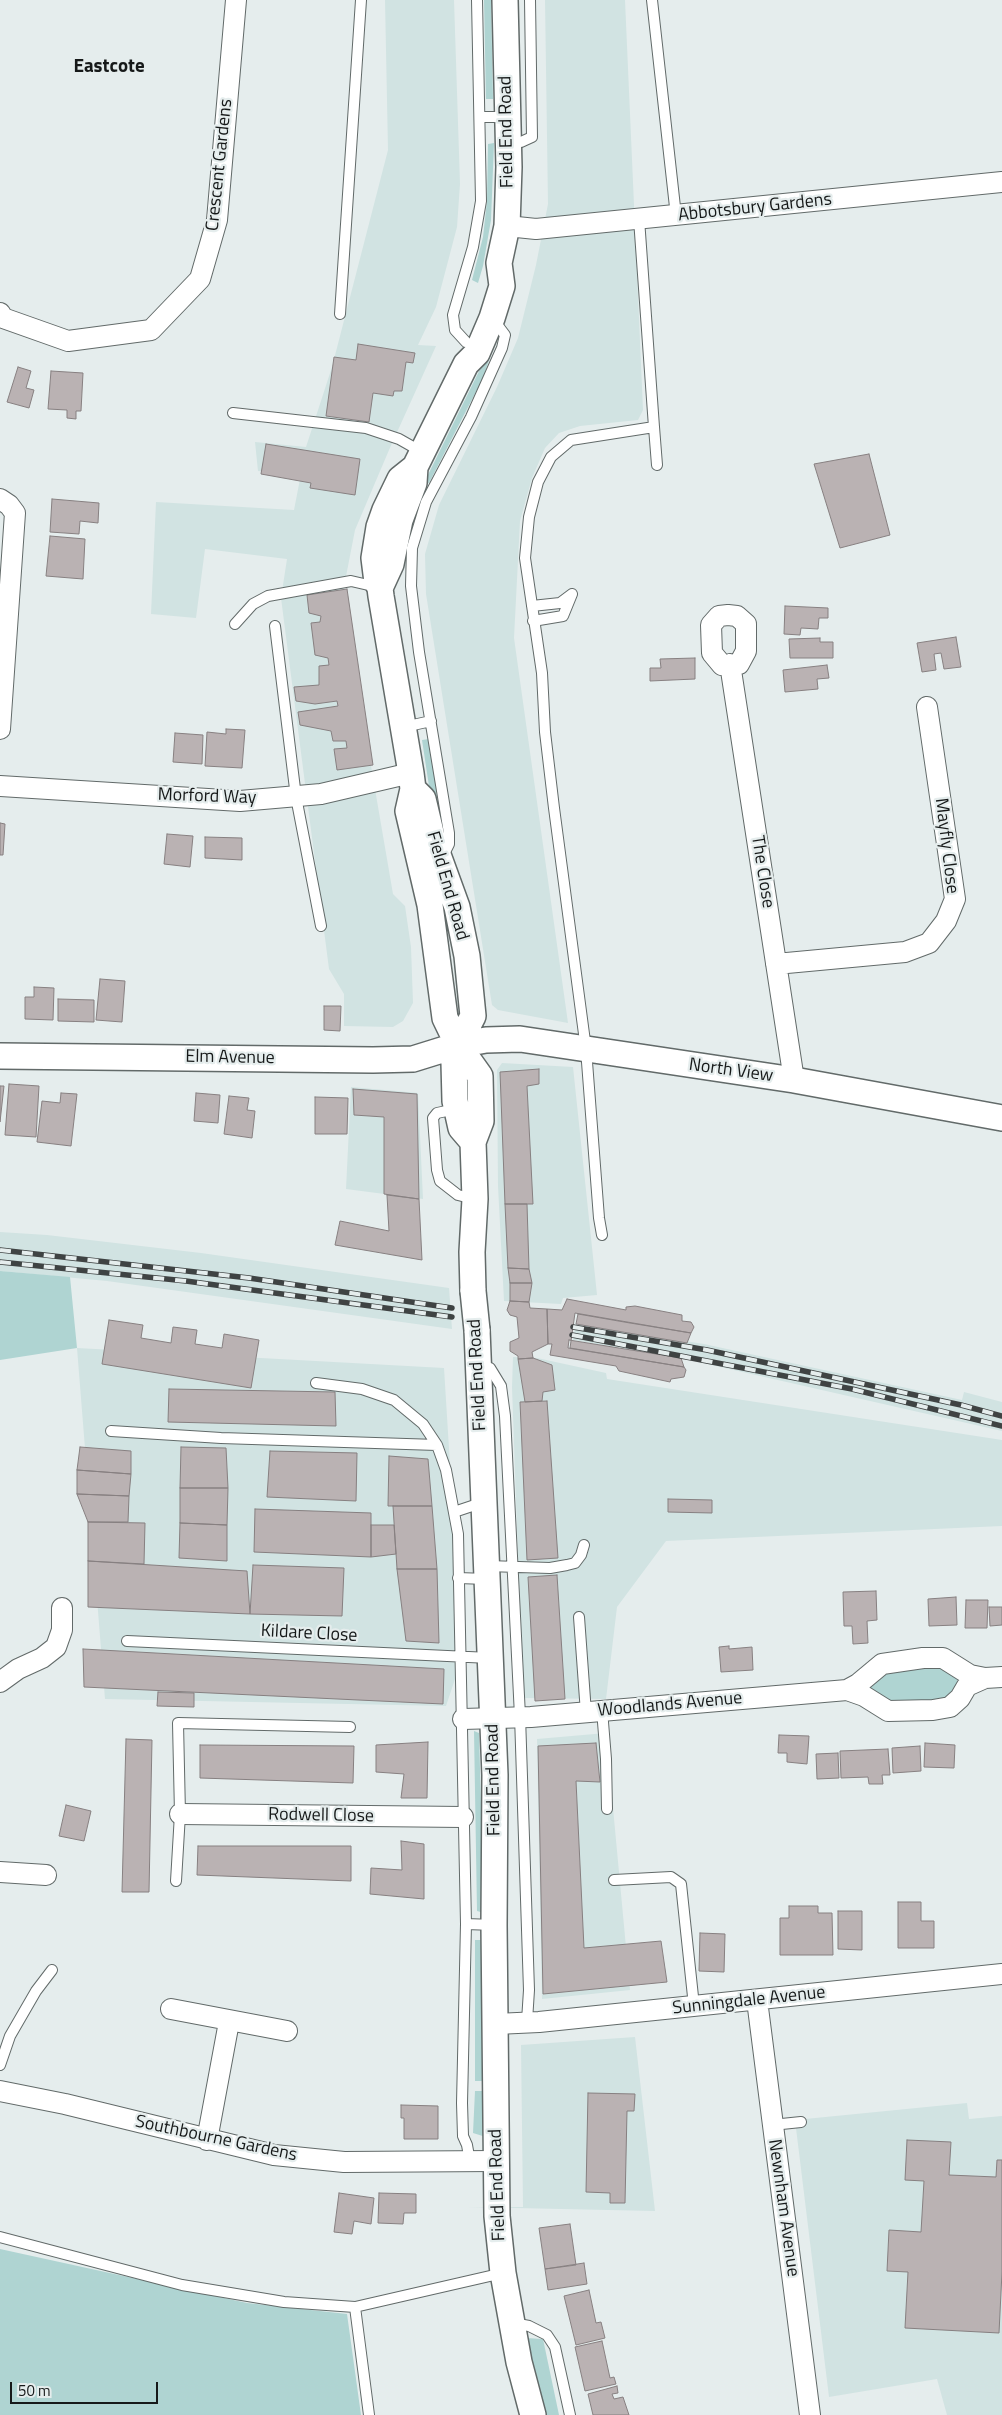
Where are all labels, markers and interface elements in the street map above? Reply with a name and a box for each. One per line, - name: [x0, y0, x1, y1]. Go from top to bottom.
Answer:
- district label: Eastcote: [73, 56, 145, 78]
- street label: Field End Road: [495, 76, 519, 188]
- street label: Crescent Gardens: [202, 98, 238, 232]
- street label: Abbotsbury Gardens: [677, 189, 833, 227]
- street label: Morford Way: [157, 784, 257, 810]
- street label: Mayfly Close: [929, 797, 963, 895]
- street label: Field End Road: [421, 829, 473, 943]
- street label: The Close: [746, 834, 778, 910]
- street label: Elm Avenue: [185, 1046, 275, 1070]
- street label: North View: [687, 1054, 775, 1088]
- street label: Field End Road: [464, 1318, 492, 1432]
- street label: Kildare Close: [260, 1621, 358, 1647]
- street label: Woodlands Avenue: [597, 1688, 743, 1722]
- street label: Field End Road: [482, 1724, 506, 1836]
- street label: Rodwell Close: [268, 1804, 374, 1828]
- street label: Sunningdale Avenue: [672, 1982, 826, 2020]
- street label: Southbourne Gardens: [133, 2111, 299, 2167]
- street label: Field End Road: [485, 2129, 511, 2241]
- street label: Newnham Avenue: [763, 2138, 803, 2278]
- scale bar: [12, 2372, 160, 2404]
- text: 50 m: [18, 2379, 51, 2402]

